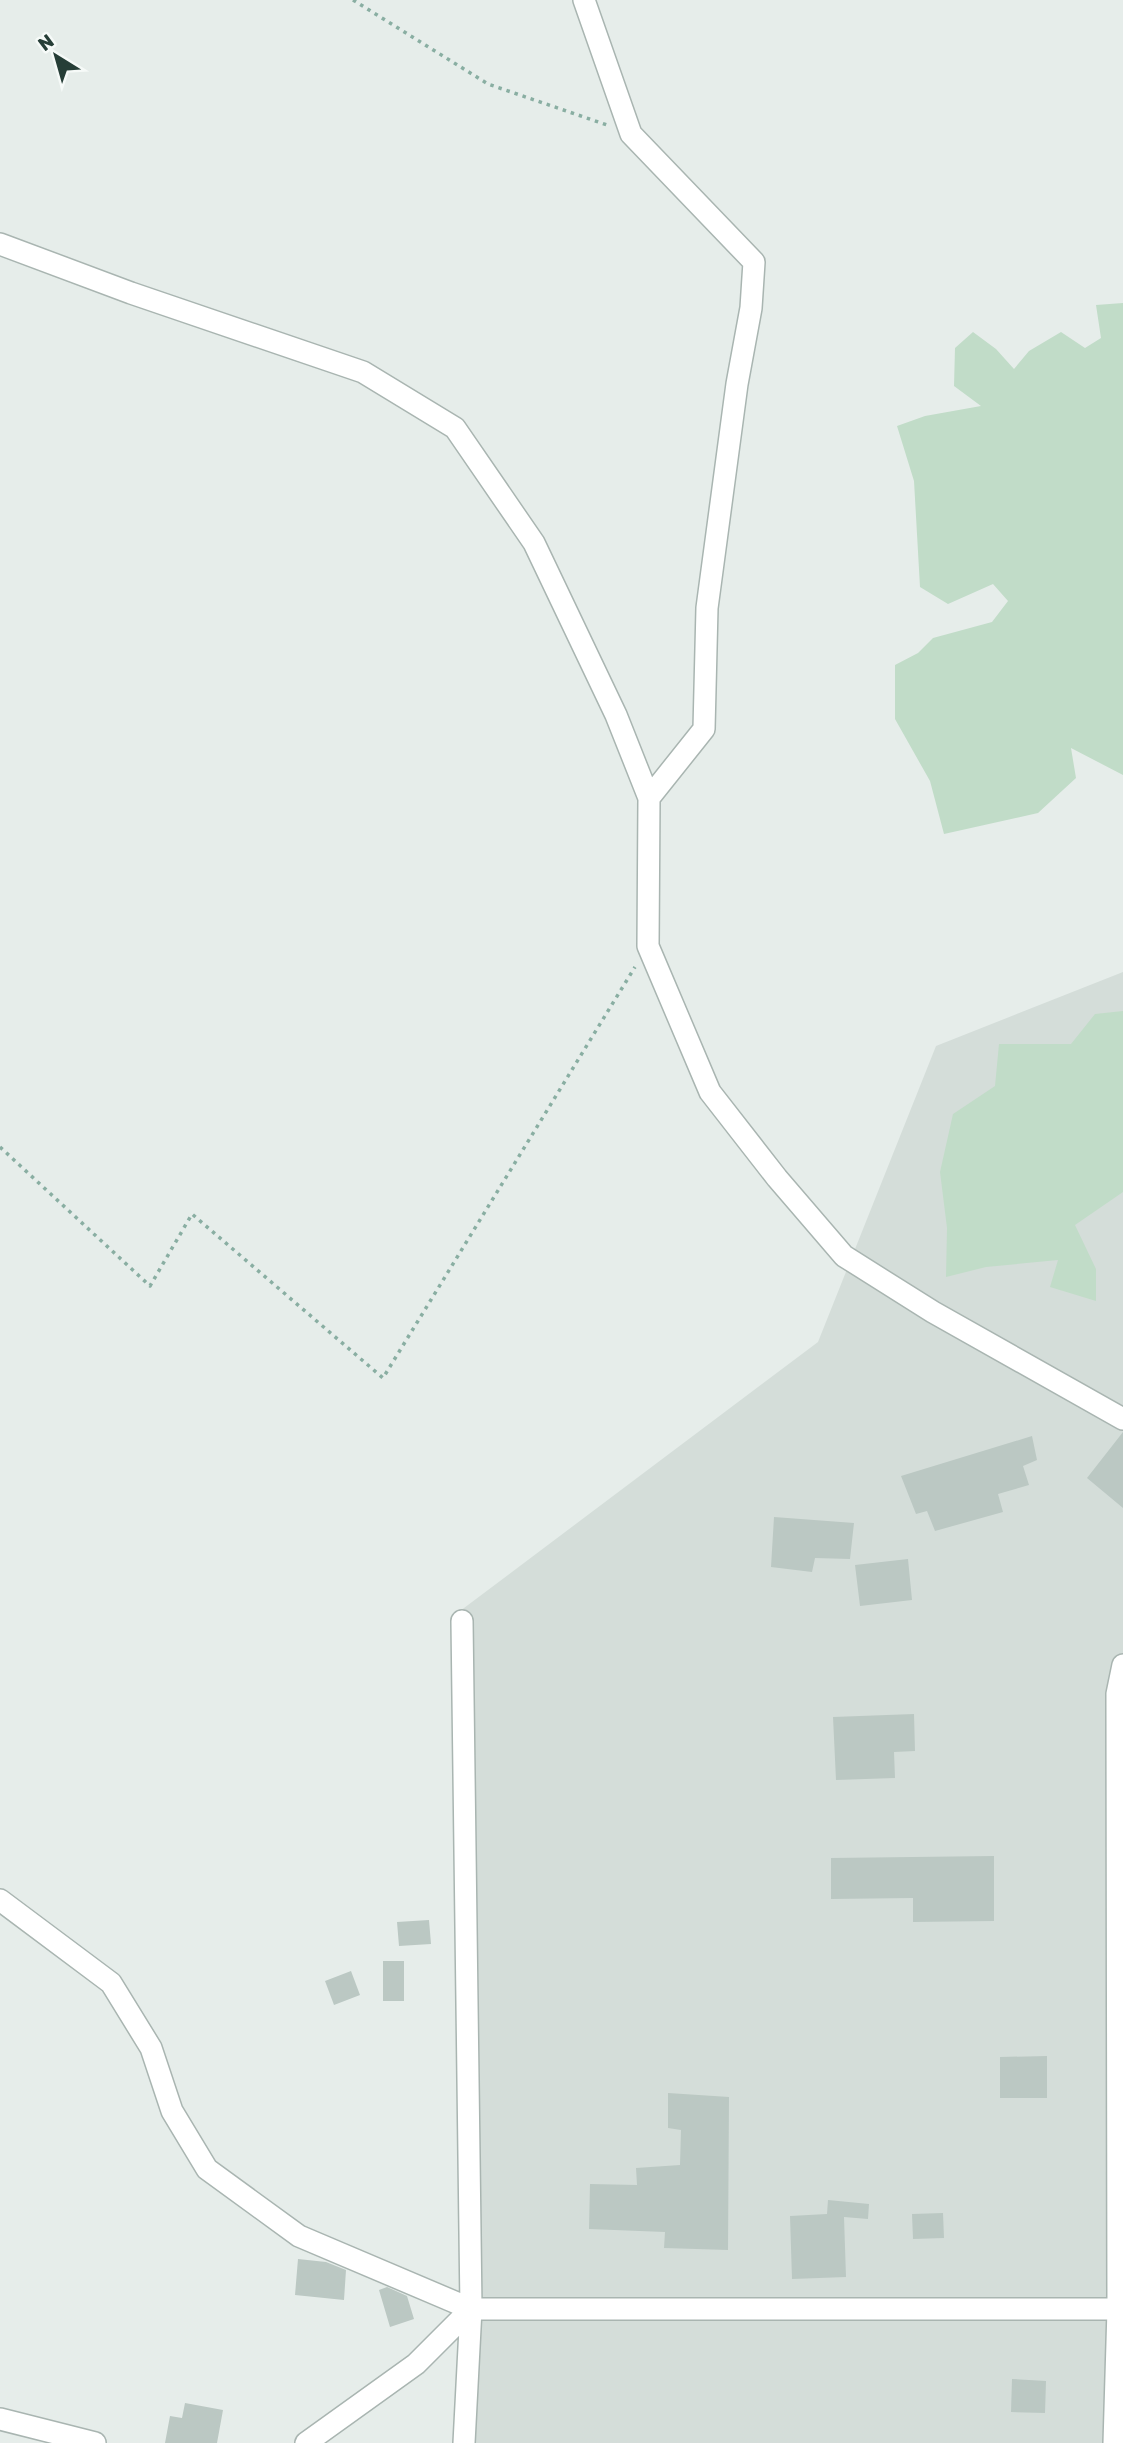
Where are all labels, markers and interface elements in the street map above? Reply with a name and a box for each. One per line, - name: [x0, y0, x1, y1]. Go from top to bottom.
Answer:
- north arrow: [21, 21, 91, 91]
- text: N: [34, 30, 58, 56]

